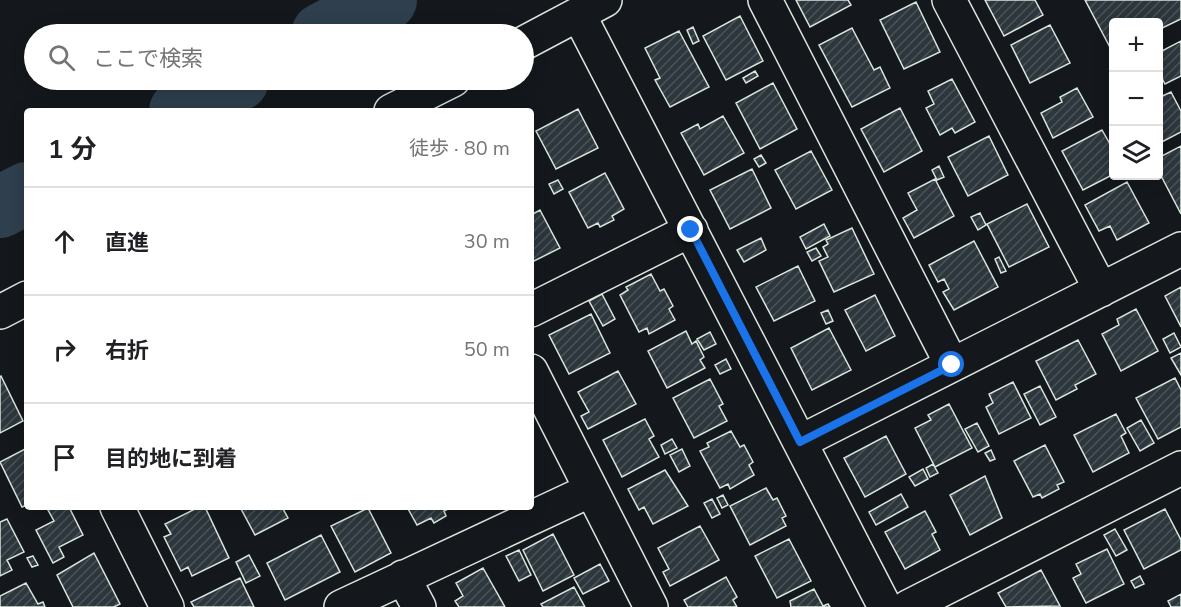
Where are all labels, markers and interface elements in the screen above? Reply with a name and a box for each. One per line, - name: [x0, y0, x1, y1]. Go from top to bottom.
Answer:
- map controls: [1109, 18, 1163, 180]
- button: +: [1109, 18, 1163, 72]
- search box: [24, 24, 534, 90]
- icon: search: [45, 41, 78, 74]
- text: ここで検索: [93, 44, 203, 74]
- button: −: [1109, 72, 1163, 126]
- button: layers: [1109, 126, 1163, 180]
- text: 1 分: [48, 132, 97, 167]
- text: 徒歩 · 80 m: [409, 135, 510, 162]
- route end: [677, 216, 703, 242]
- icon: ahead: [48, 225, 81, 258]
- text: 直進: [105, 228, 149, 258]
- text: 30 m: [464, 228, 510, 255]
- icon: right: [48, 333, 81, 366]
- text: 右折: [105, 336, 149, 366]
- text: 50 m: [464, 336, 510, 363]
- route start: [938, 351, 964, 377]
- icon: arrive: [48, 441, 81, 474]
- text: 目的地に到着: [105, 444, 237, 474]

